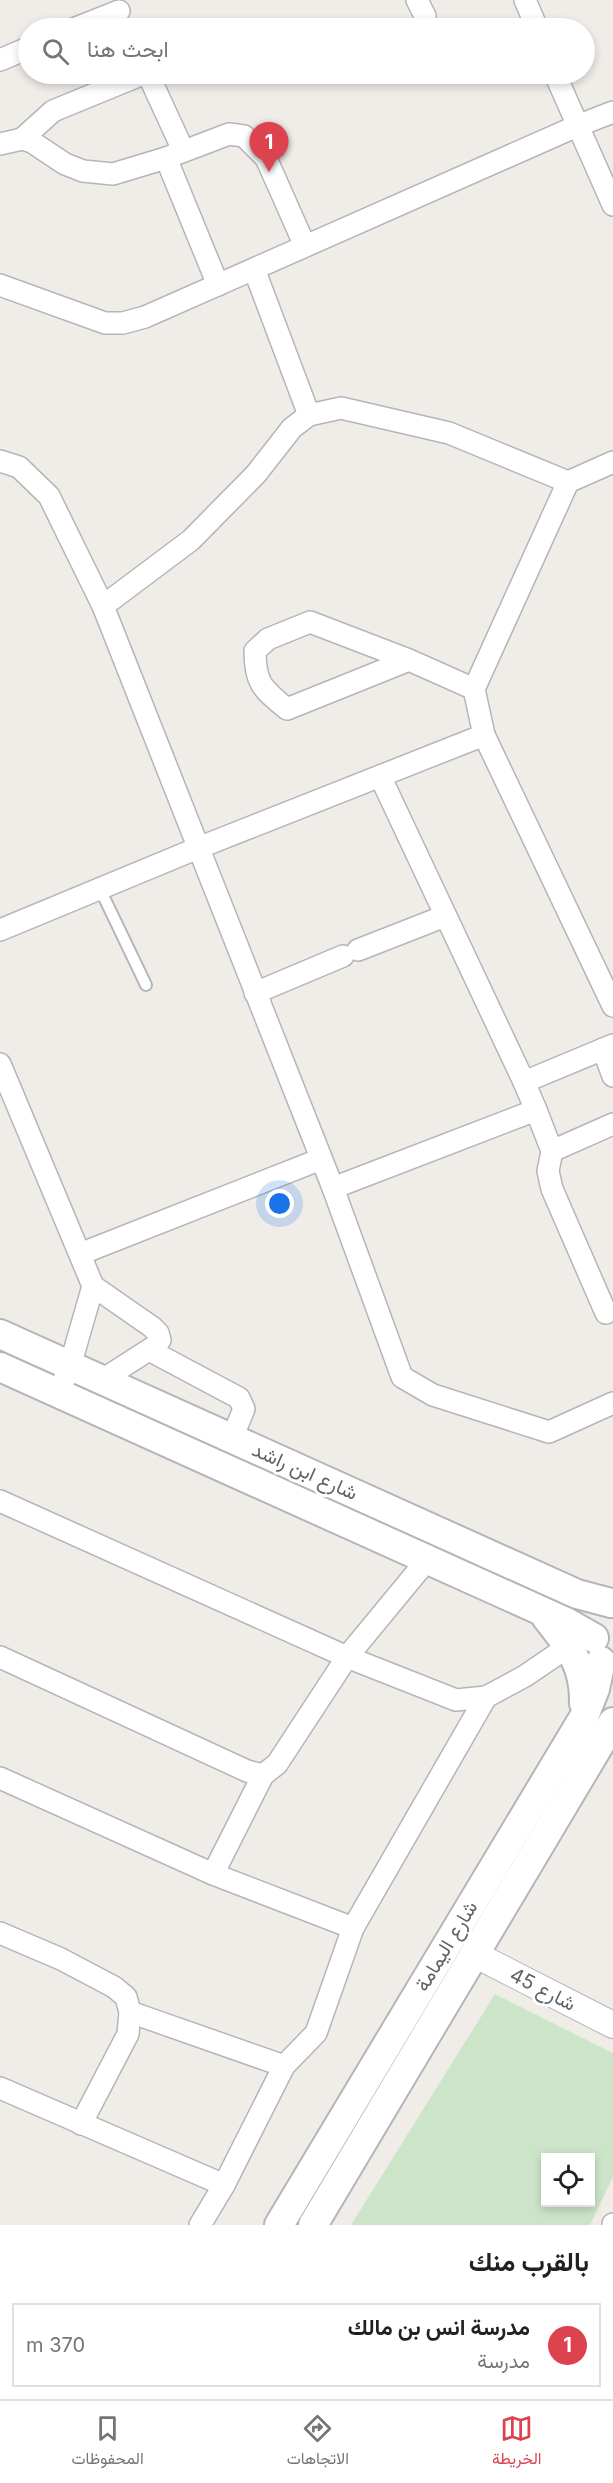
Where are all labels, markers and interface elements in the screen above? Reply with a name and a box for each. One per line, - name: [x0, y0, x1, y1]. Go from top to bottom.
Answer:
- search box: [18, 18, 595, 84]
- icon: search: [39, 35, 72, 68]
- text: ابحث هنا: [87, 36, 169, 62]
- pin: 1: [250, 122, 288, 172]
- your location: [265, 1189, 294, 1218]
- street label: شارع ابن راشد: [248, 1437, 361, 1507]
- street label: شارع اليمامة: [410, 1896, 484, 1997]
- street label: شارع 45: [505, 1962, 580, 2018]
- map controls: [541, 2153, 595, 2207]
- button: locate: [541, 2153, 595, 2207]
- text: بالقرب منك: [469, 2246, 589, 2277]
- text: مدرسة انس بن مالك: [348, 2314, 530, 2340]
- text: 370 m: [26, 2333, 85, 2357]
- text: 1: [563, 2333, 572, 2357]
- text: مدرسة: [477, 2349, 530, 2373]
- tab: المحفوظات: [72, 2412, 144, 2473]
- tab: الاتجاهات: [287, 2412, 349, 2473]
- tab: الخريطة: [492, 2412, 541, 2473]

